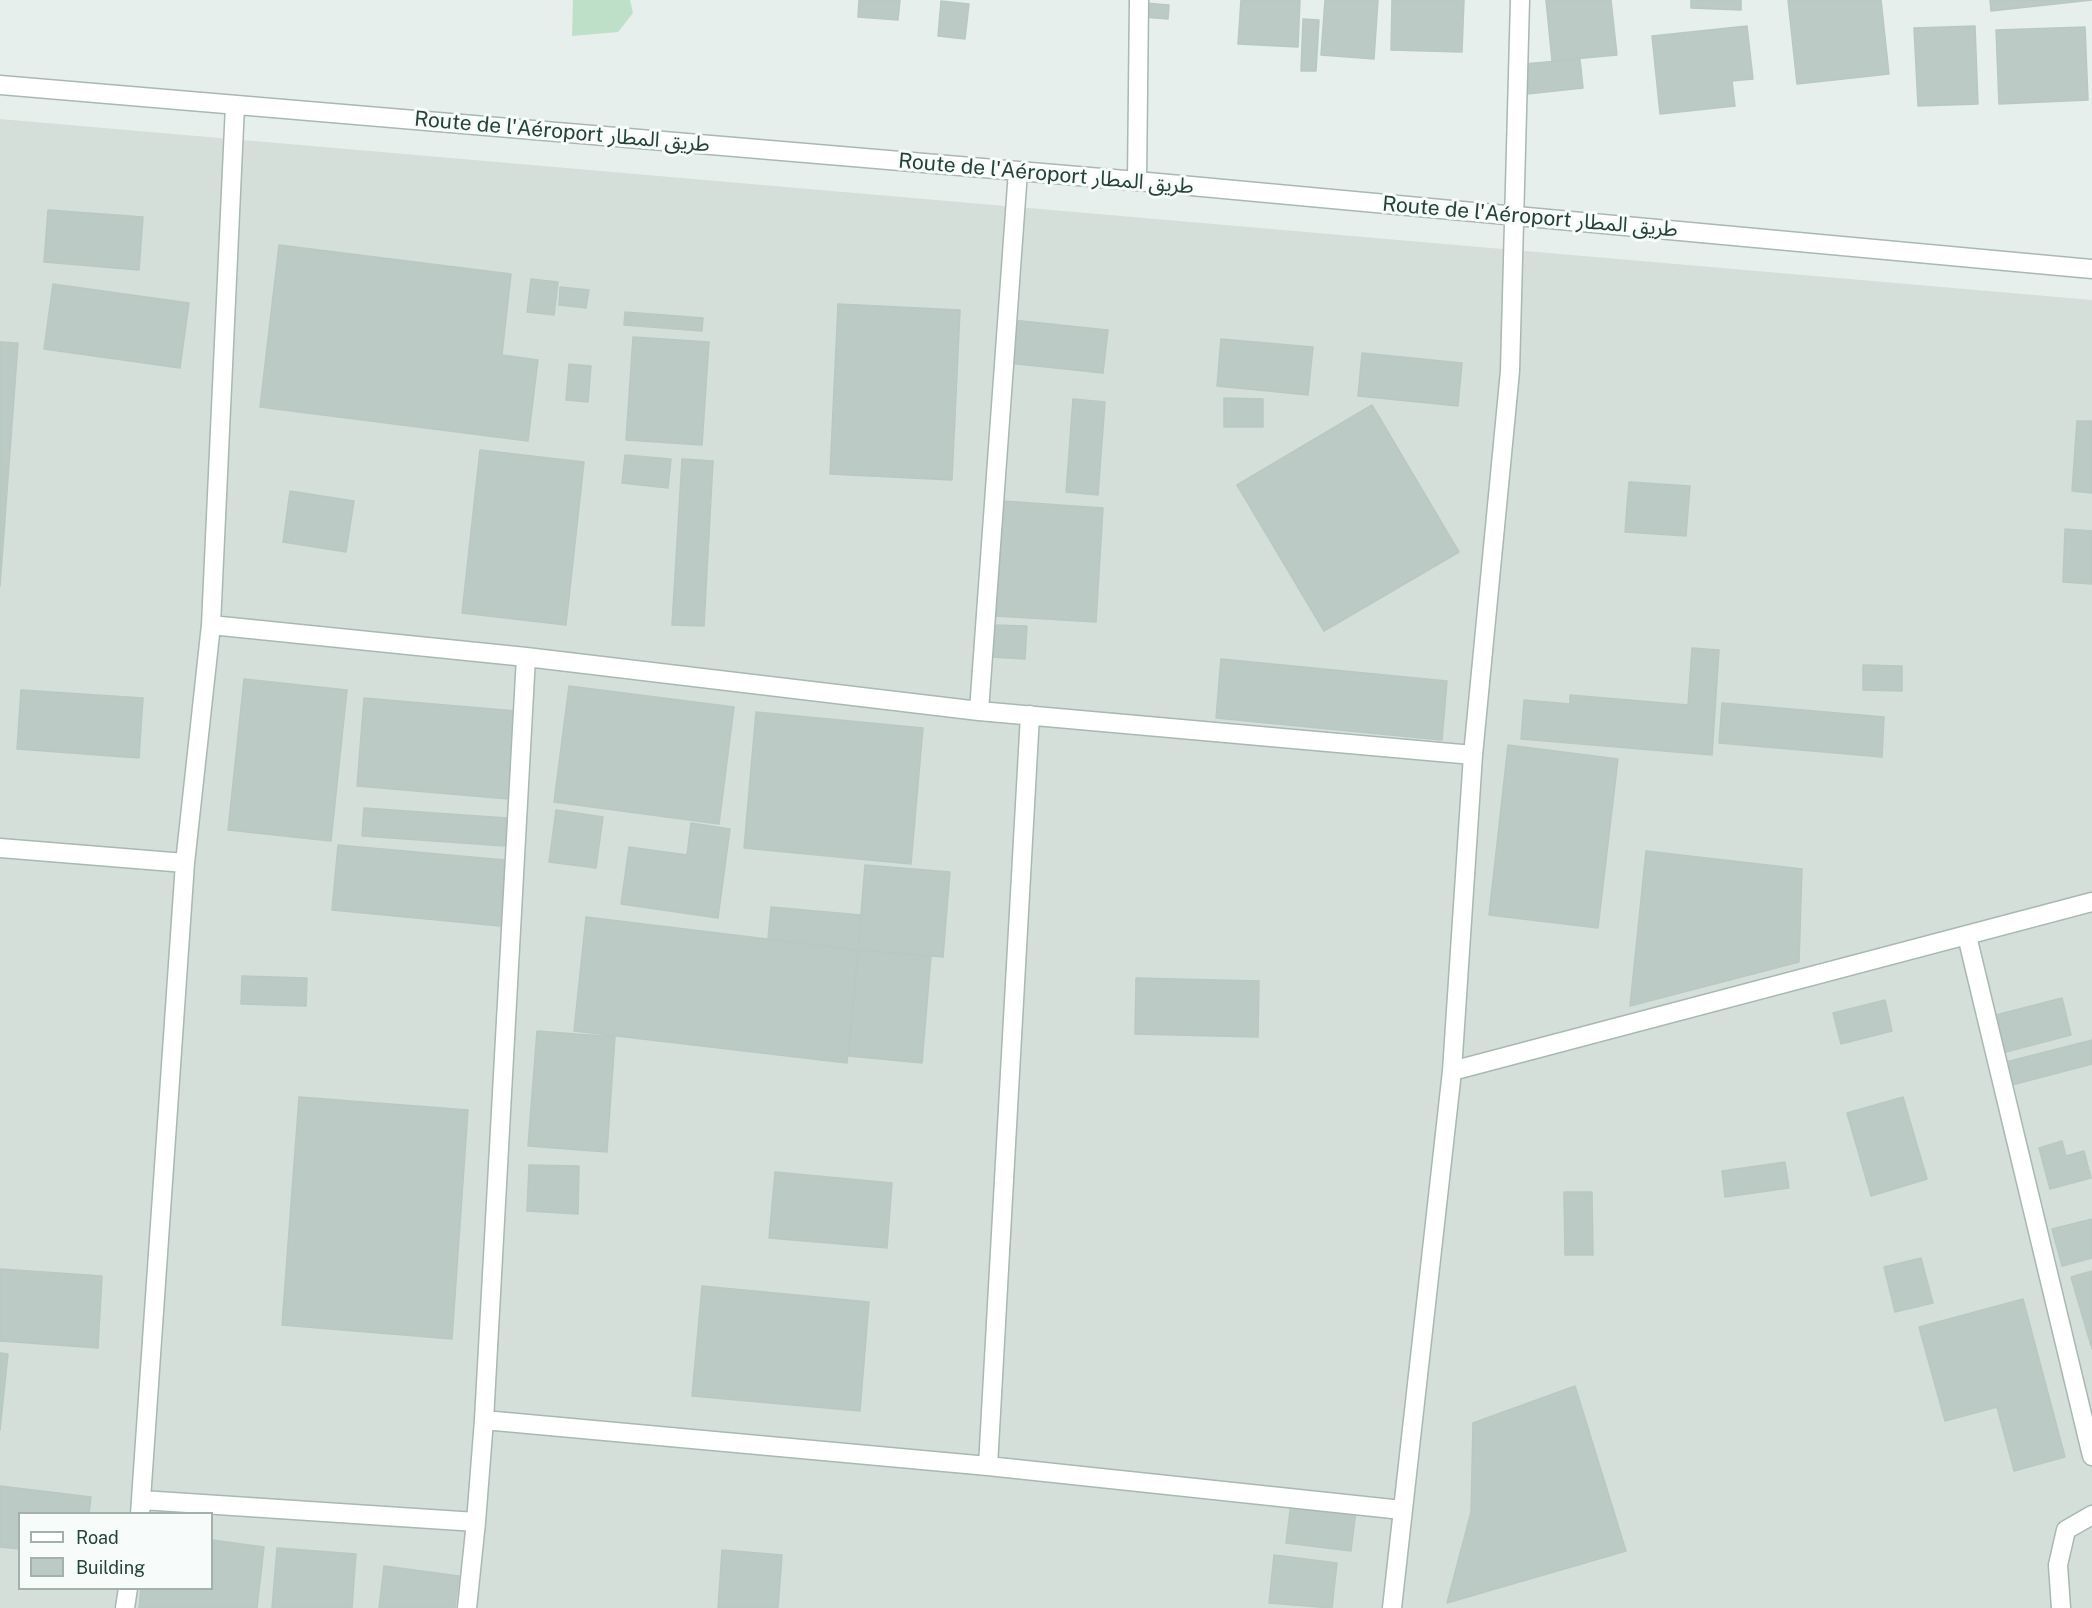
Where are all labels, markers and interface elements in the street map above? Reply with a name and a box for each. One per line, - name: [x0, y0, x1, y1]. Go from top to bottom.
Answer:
- street label: Route de l'Aéroport طريق المطار: [413, 107, 711, 157]
- street label: Route de l'Aéroport طريق المطار: [897, 149, 1195, 199]
- street label: Route de l'Aéroport طريق المطار: [1381, 192, 1679, 242]
- legend: [18, 1512, 213, 1590]
- text: Road: [76, 1527, 119, 1548]
- text: Building: [76, 1557, 145, 1578]

